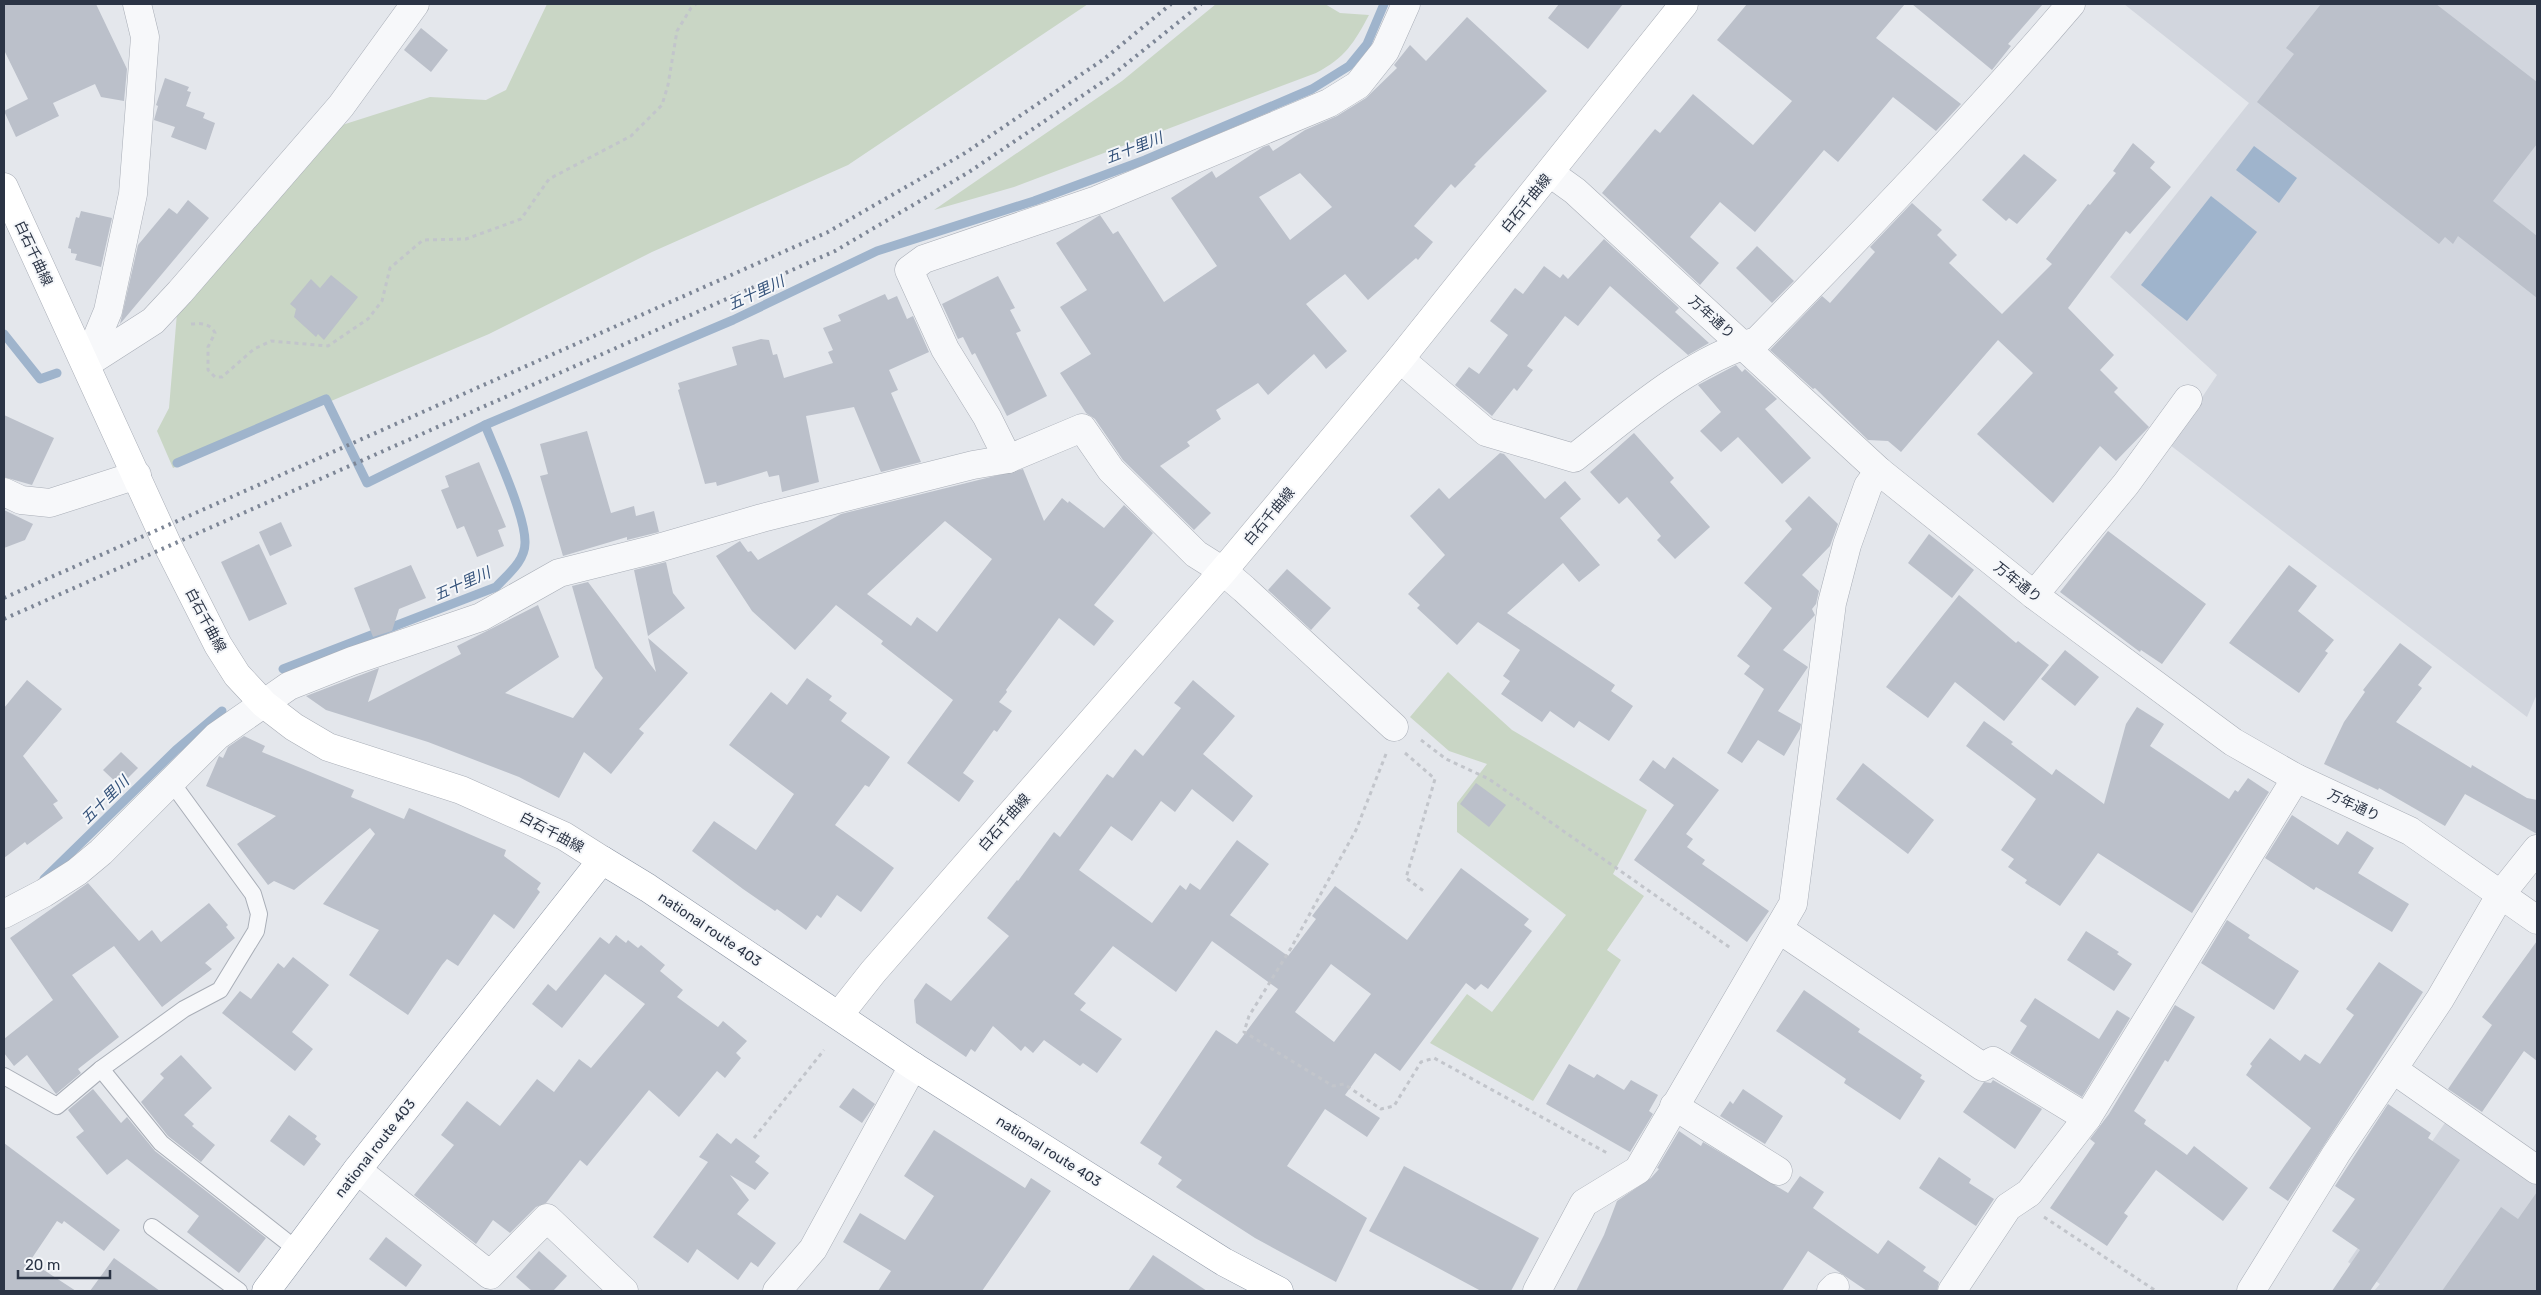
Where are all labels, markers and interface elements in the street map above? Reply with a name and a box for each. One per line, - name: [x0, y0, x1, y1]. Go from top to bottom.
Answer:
- water label: 五十里川: [1103, 128, 1167, 167]
- street label: 白石千曲線: [1498, 171, 1555, 236]
- street label: 白石千曲線: [11, 218, 56, 289]
- water label: 五十里川: [725, 271, 789, 314]
- street label: 万年通り: [1685, 292, 1738, 342]
- street label: 白石千曲線: [1240, 484, 1298, 549]
- street label: 万年通り: [1990, 558, 2045, 606]
- water label: 五十里川: [431, 563, 495, 604]
- street label: 白石千曲線: [182, 585, 229, 655]
- water label: 五十里川: [77, 771, 134, 828]
- street label: 万年通り: [2325, 786, 2383, 825]
- street label: 白石千曲線: [975, 790, 1034, 854]
- street label: 白石千曲線: [517, 809, 587, 856]
- street label: national route 403: [655, 889, 764, 970]
- street label: national route 403: [332, 1096, 419, 1201]
- street label: national route 403: [993, 1112, 1104, 1191]
- scale bar: [18, 1248, 110, 1280]
- text: 20 m: [25, 1256, 60, 1274]

